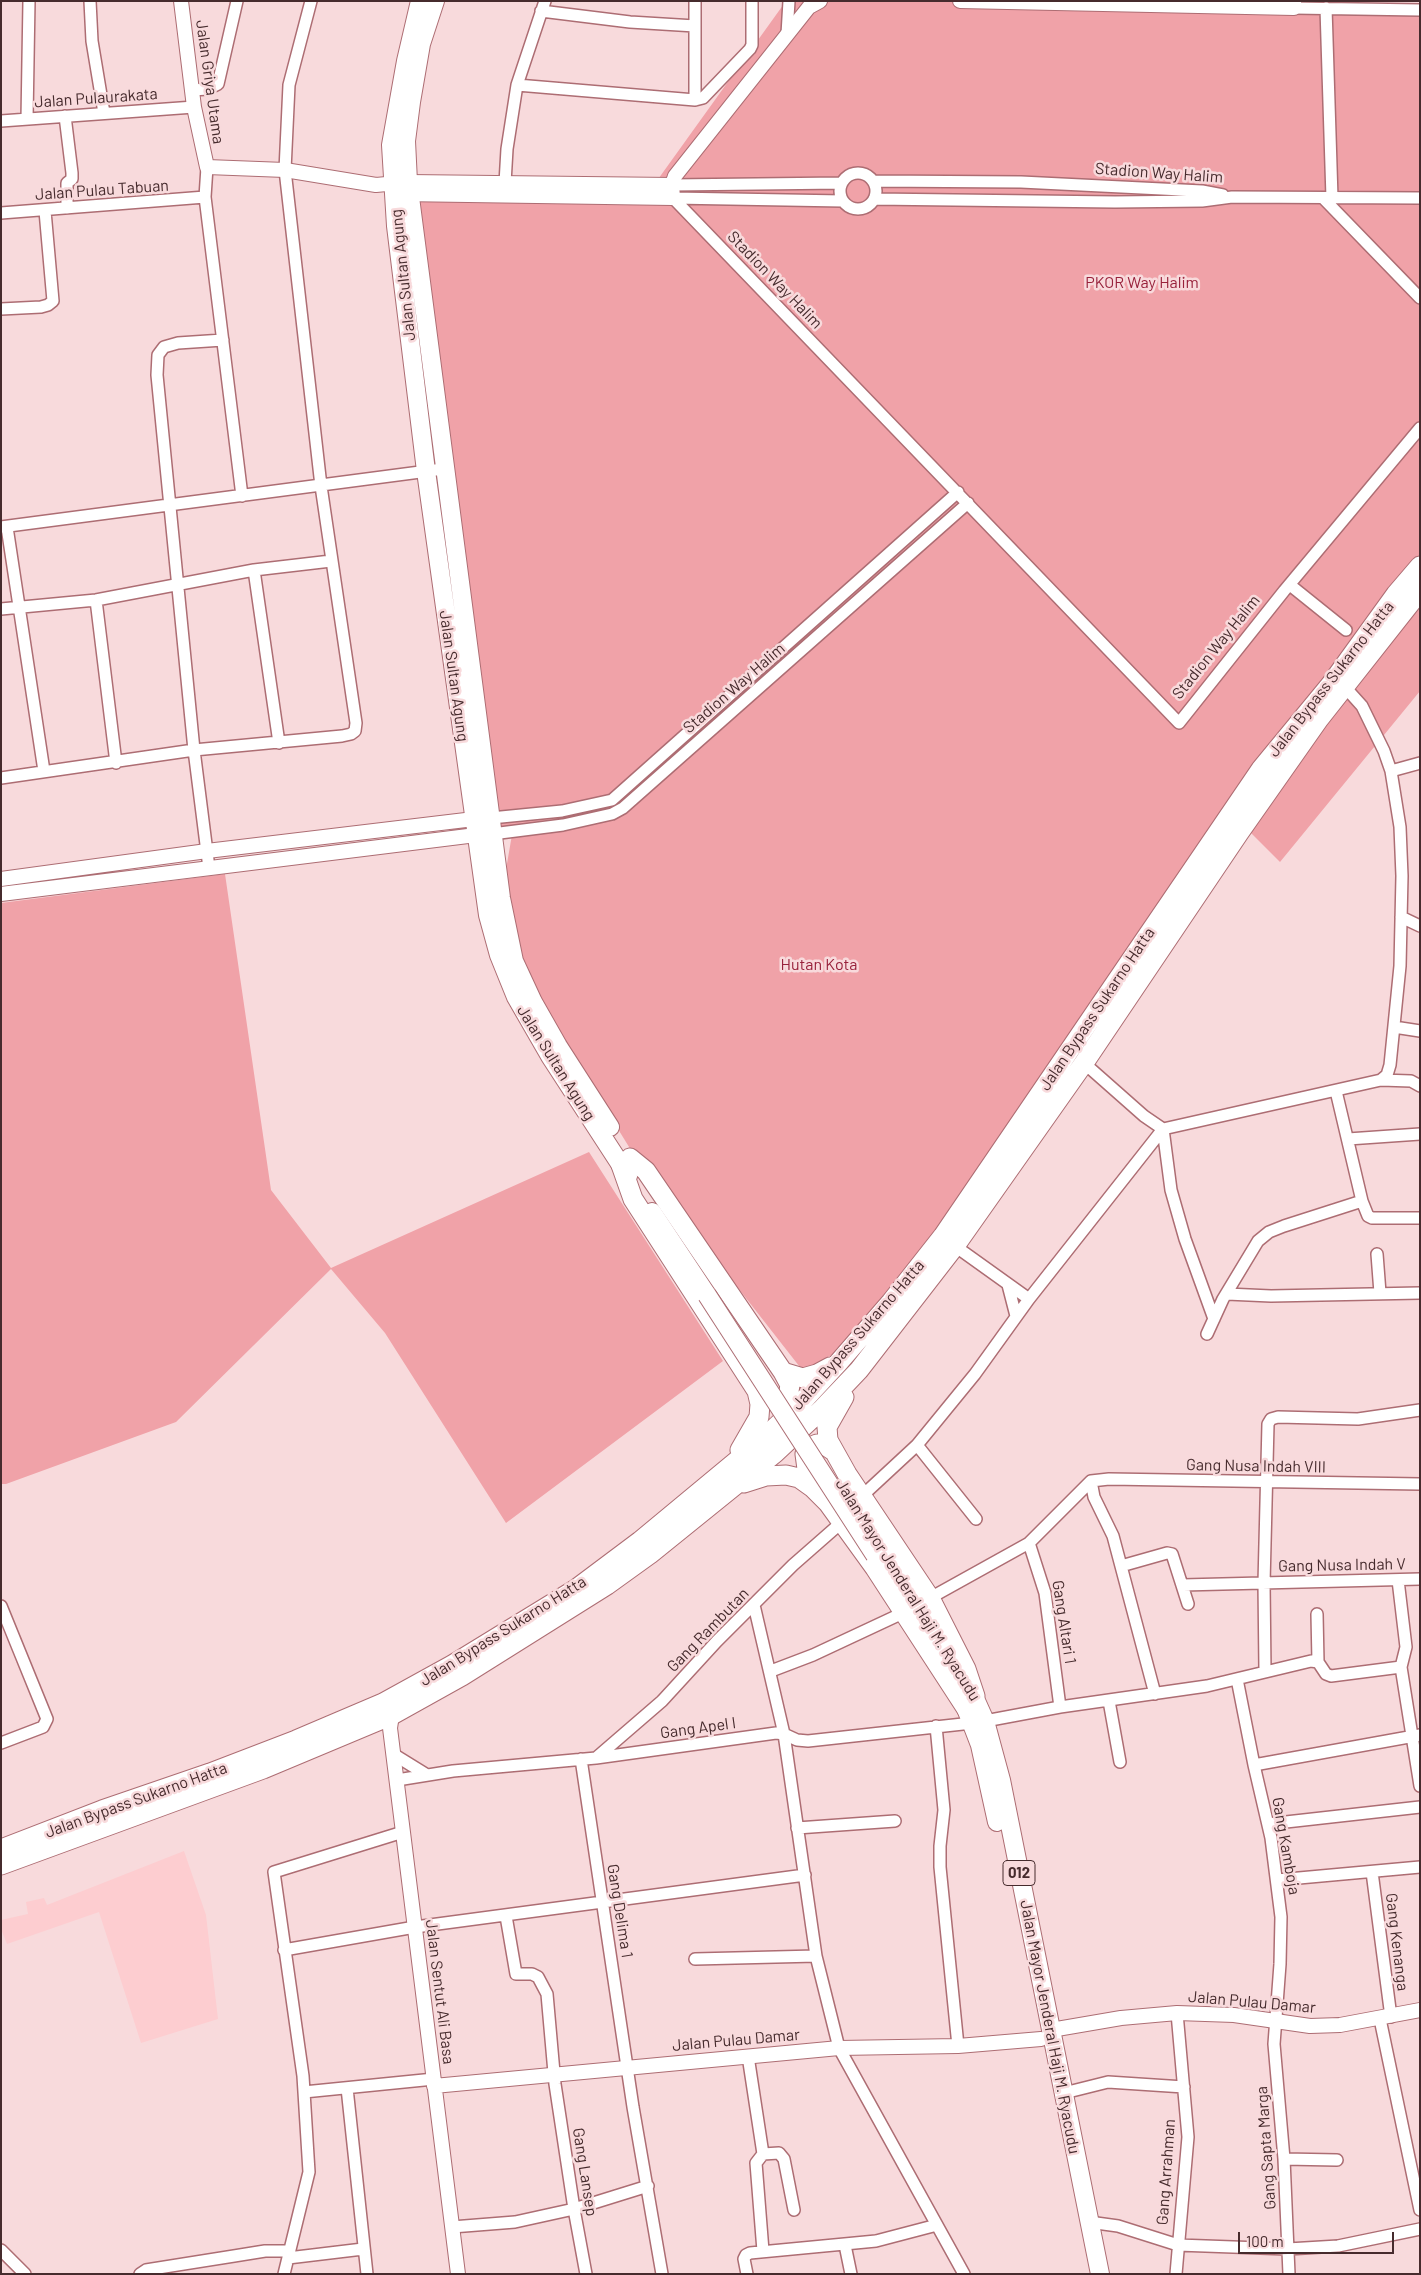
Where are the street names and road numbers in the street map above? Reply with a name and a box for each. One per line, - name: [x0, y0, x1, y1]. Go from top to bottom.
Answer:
- street label: Jalan Griya Utama: [192, 19, 228, 145]
- street label: Jalan Pulaurakata: [34, 84, 158, 112]
- street label: Stadion Way Halim: [1094, 159, 1224, 187]
- street label: Jalan Pulau Tabuan: [35, 176, 169, 204]
- street label: Jalan Sultan Agung: [387, 208, 419, 342]
- street label: Stadion Way Halim: [724, 227, 826, 333]
- street label: Stadion Way Halim: [1168, 591, 1264, 703]
- street label: Jalan Bypass Sukarno Hatta: [1264, 597, 1398, 761]
- street label: Jalan Sultan Agung: [435, 609, 473, 743]
- street label: Stadion Way Halim: [679, 639, 789, 737]
- street label: Jalan Bypass Sukarno Hatta: [1035, 924, 1159, 1094]
- street label: Jalan Sultan Agung: [513, 1002, 599, 1124]
- street label: Jalan Bypass Sukarno Hatta: [788, 1256, 928, 1414]
- street label: Gang Nusa Indah VIII: [1186, 1455, 1326, 1477]
- street label: Jalan Mayor Jenderal Haji M. Ryacudu: [831, 1475, 985, 1705]
- street label: Gang Nusa Indah V: [1278, 1554, 1406, 1576]
- street label: Jalan Bypass Sukarno Hatta: [416, 1572, 590, 1690]
- street label: Gang Altari 1: [1048, 1579, 1080, 1665]
- street label: Gang Rambutan: [663, 1584, 753, 1676]
- street label: Gang Apel I: [659, 1713, 737, 1743]
- street label: Jalan Bypass Sukarno Hatta: [42, 1758, 230, 1842]
- street label: Gang Kamboja: [1268, 1796, 1304, 1896]
- road number: 012: [1003, 1860, 1035, 1886]
- street label: Gang Delima 1: [603, 1863, 637, 1959]
- street label: Gang Kenanga: [1381, 1892, 1413, 1992]
- street label: Jalan Mayor Jenderal Haji M. Ryacudu: [1016, 1898, 1084, 2156]
- street label: Jalan Sentut Ali Basa: [422, 1919, 458, 2065]
- street label: Jalan Pulau Damar: [1187, 1987, 1317, 2017]
- street label: Jalan Pulau Damar: [671, 2025, 801, 2055]
- street label: Gang Sapta Marga: [1252, 2086, 1280, 2210]
- street label: Gang Arrahman: [1153, 2118, 1179, 2226]
- street label: Gang Lansep: [569, 2126, 601, 2218]

